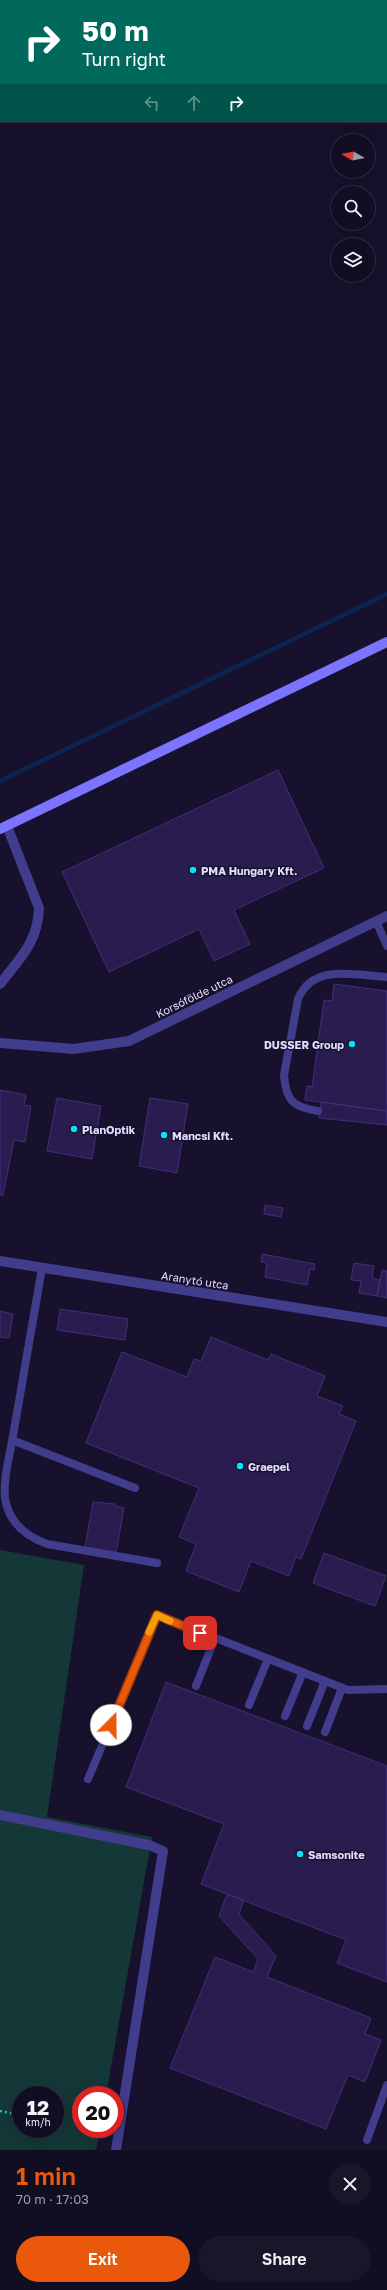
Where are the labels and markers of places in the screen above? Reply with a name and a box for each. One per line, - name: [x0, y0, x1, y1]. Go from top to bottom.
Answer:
- place label: PMA Hungary Kft.: [201, 864, 298, 877]
- marker: PMA Hungary Kft.: [188, 865, 198, 875]
- place label: DUSSER Group: [264, 1038, 344, 1051]
- marker: DUSSER Group: [347, 1039, 357, 1049]
- place label: PlanOptik: [82, 1123, 136, 1136]
- marker: PlanOptik: [69, 1124, 79, 1134]
- place label: Mancsi Kft.: [172, 1129, 233, 1142]
- marker: Mancsi Kft.: [159, 1130, 169, 1140]
- place label: Graepel: [248, 1460, 290, 1473]
- marker: Graepel: [235, 1461, 245, 1471]
- pin: [183, 1616, 217, 1650]
- place label: Samsonite: [308, 1848, 365, 1861]
- marker: Samsonite: [295, 1849, 305, 1859]

